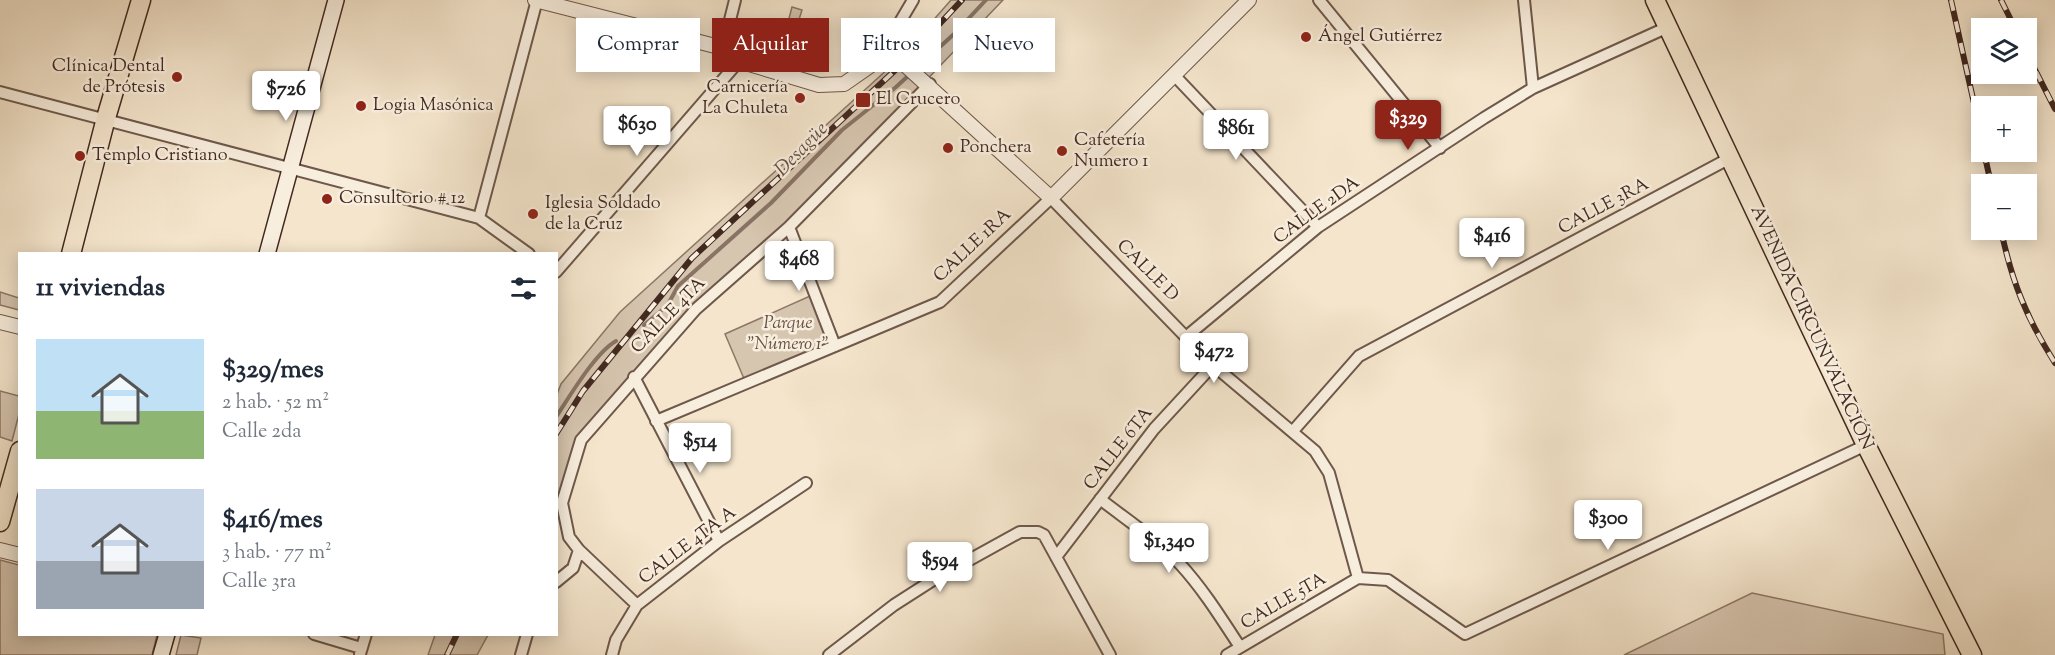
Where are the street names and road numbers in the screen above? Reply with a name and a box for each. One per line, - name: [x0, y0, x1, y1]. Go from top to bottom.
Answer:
- street label: CALLE 2DA: [1268, 171, 1366, 251]
- street label: CALLE 3RA: [1554, 172, 1654, 242]
- street label: AVENIDA CIRCUNVALACIÓN: [1743, 201, 1880, 454]
- street label: CALLE 1RA: [928, 203, 1018, 289]
- street label: CALLE D: [1110, 234, 1184, 308]
- street label: CALLE 4TA: [626, 271, 713, 360]
- street label: CALLE 6TA: [1078, 402, 1160, 496]
- street label: CALLE 4TA A: [634, 500, 743, 591]
- street label: CALLE 5TA: [1236, 567, 1332, 637]

